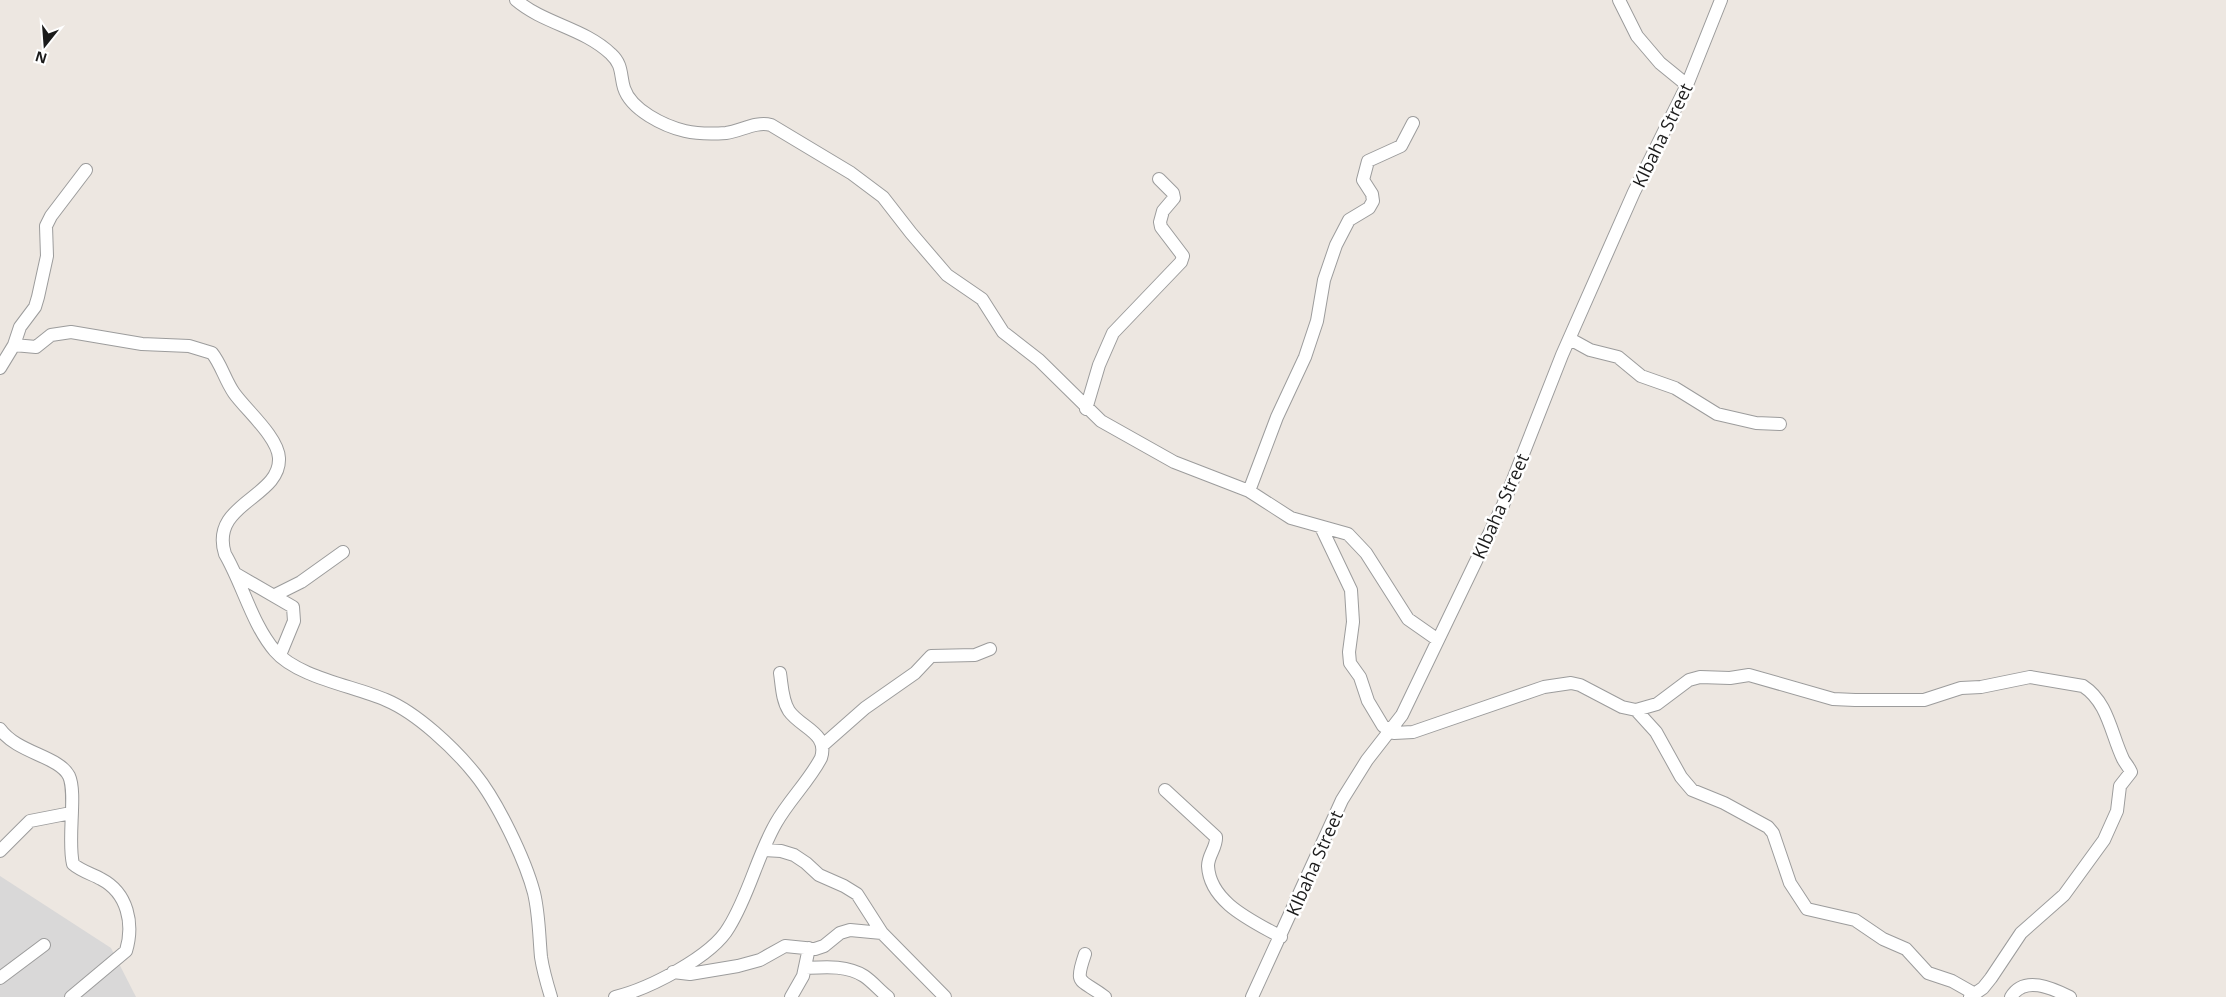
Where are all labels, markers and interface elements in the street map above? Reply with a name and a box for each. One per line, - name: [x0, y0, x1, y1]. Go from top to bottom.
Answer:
- north arrow: [20, 20, 70, 70]
- text: N: [33, 47, 49, 69]
- street label: KIbaha Street: [1626, 79, 1698, 191]
- street label: KIbaha Street: [1466, 449, 1534, 563]
- street label: KIbaha Street: [1280, 806, 1348, 920]

